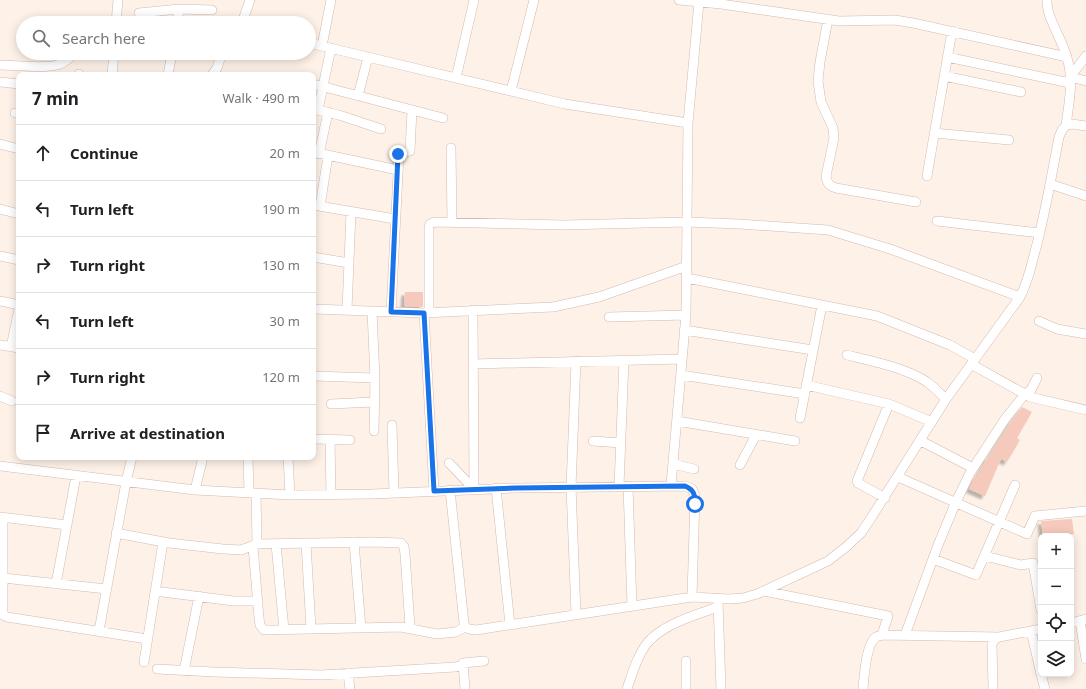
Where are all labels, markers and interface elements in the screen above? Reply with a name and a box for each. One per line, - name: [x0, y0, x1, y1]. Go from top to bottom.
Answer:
- search box: [16, 16, 316, 60]
- icon: search: [30, 27, 52, 49]
- text: Search here: [62, 28, 145, 48]
- text: 7 min: [32, 87, 79, 110]
- text: Walk · 490 m: [222, 89, 300, 107]
- icon: ahead: [32, 142, 54, 164]
- text: Continue: [70, 143, 138, 163]
- text: 20 m: [270, 144, 300, 162]
- route end: [389, 145, 407, 163]
- icon: left: [32, 198, 54, 220]
- text: Turn left: [70, 199, 134, 219]
- text: 190 m: [262, 200, 300, 218]
- icon: right: [32, 254, 54, 276]
- text: Turn right: [70, 255, 145, 275]
- text: 130 m: [262, 256, 300, 274]
- icon: left: [32, 310, 54, 332]
- text: Turn left: [70, 311, 134, 331]
- text: 30 m: [270, 312, 300, 330]
- icon: right: [32, 366, 54, 388]
- text: Turn right: [70, 367, 145, 387]
- text: 120 m: [262, 368, 300, 386]
- icon: arrive: [32, 422, 54, 444]
- text: Arrive at destination: [70, 423, 225, 443]
- route start: [686, 495, 704, 513]
- map controls: [1038, 533, 1074, 677]
- button: +: [1038, 533, 1074, 569]
- button: −: [1038, 569, 1074, 605]
- button: locate: [1038, 605, 1074, 641]
- button: layers: [1038, 641, 1074, 677]

